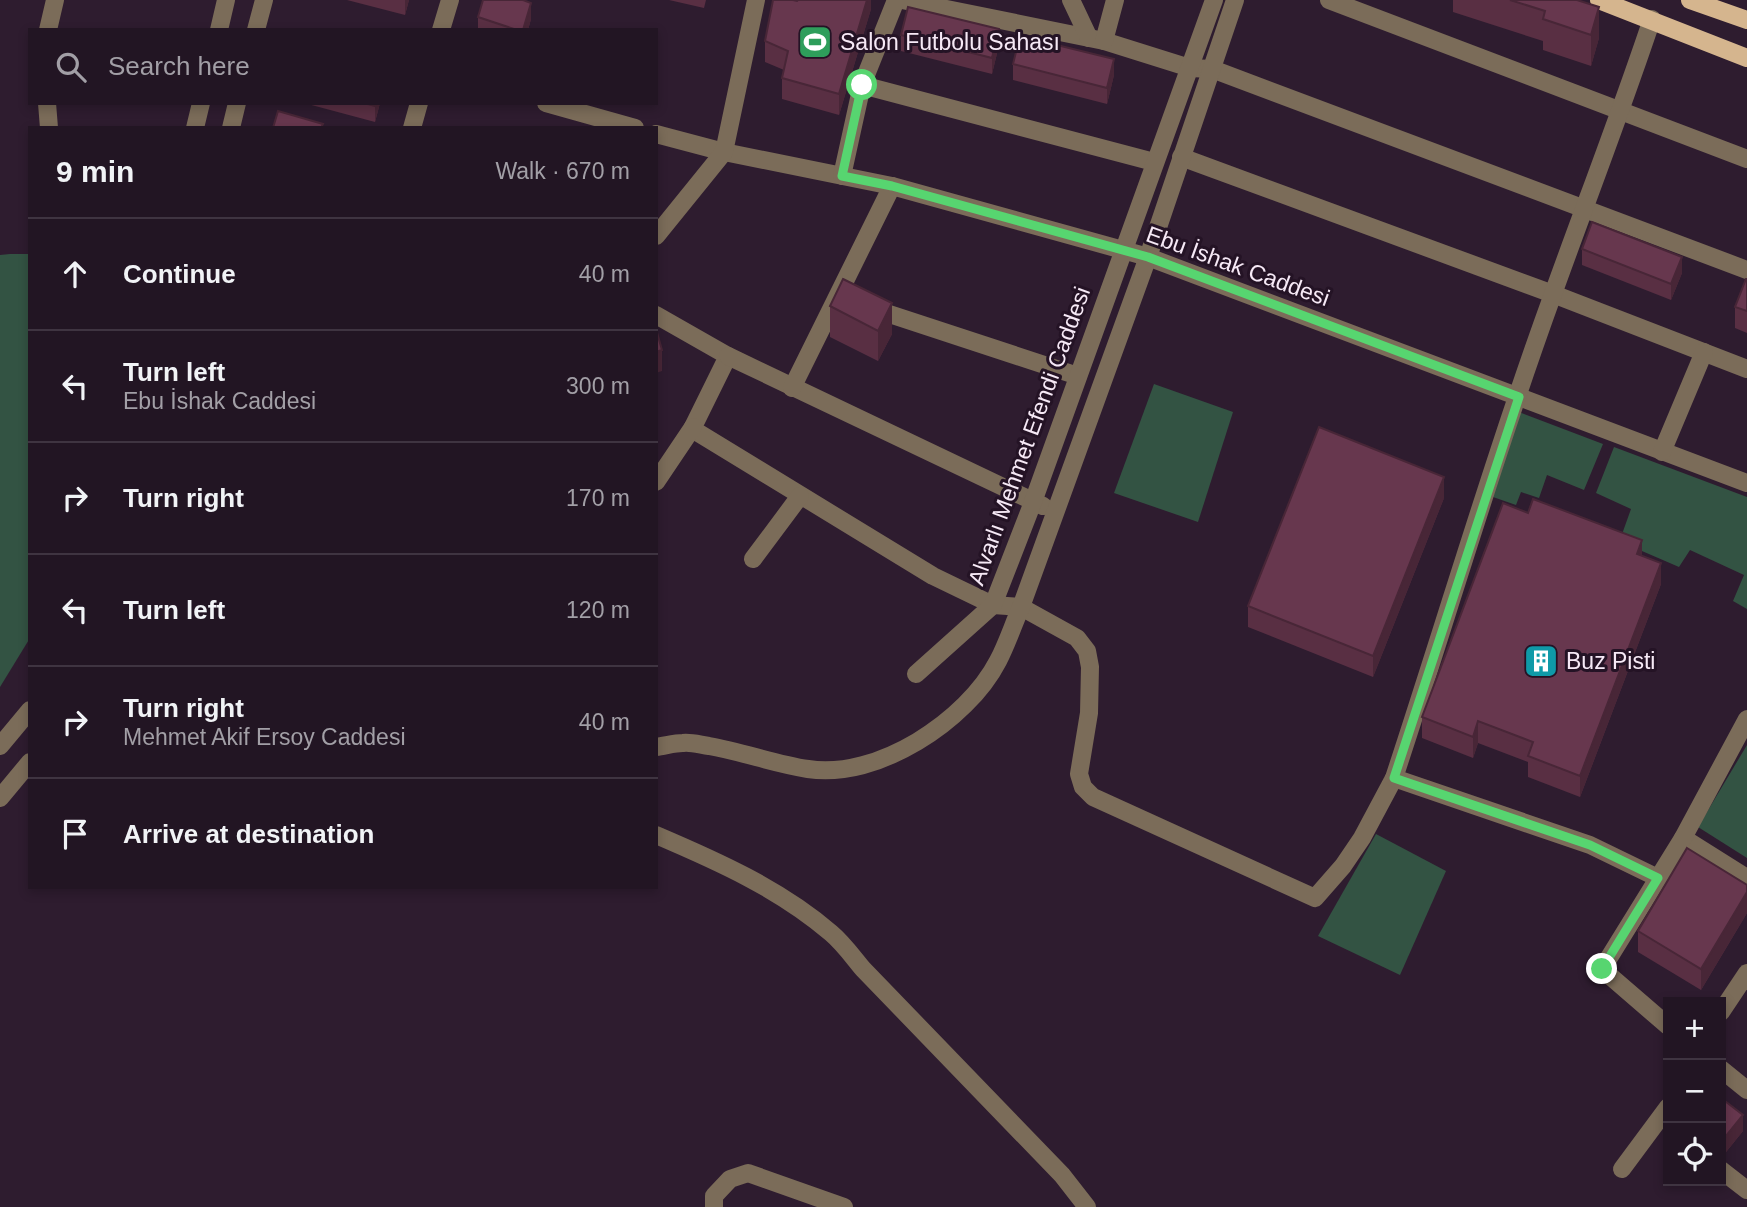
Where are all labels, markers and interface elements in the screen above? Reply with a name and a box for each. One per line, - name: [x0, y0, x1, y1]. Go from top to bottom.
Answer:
- sports icon: Salon Futbolu Sahası: [796, 23, 834, 61]
- search box: [28, 28, 658, 105]
- place label: Salon Futbolu Sahası: [840, 29, 1060, 55]
- icon: search: [52, 48, 90, 86]
- text: Search here: [108, 51, 250, 81]
- route start: [846, 69, 877, 100]
- text: 9 min: [56, 155, 134, 188]
- text: Walk · 670 m: [495, 158, 630, 184]
- street label: Ebu İshak Caddesi: [1143, 221, 1333, 311]
- icon: ahead: [56, 255, 94, 293]
- text: Continue: [123, 259, 236, 289]
- text: 40 m: [579, 261, 630, 287]
- street label: Alvarlı Mehmet Efendi Caddesi: [963, 283, 1095, 589]
- text: Turn left: [123, 357, 225, 387]
- icon: left: [56, 367, 94, 405]
- text: 300 m: [566, 373, 630, 399]
- text: Ebu İshak Caddesi: [123, 388, 316, 414]
- icon: right: [56, 479, 94, 517]
- text: Turn right: [123, 483, 244, 513]
- text: 170 m: [566, 485, 630, 511]
- icon: left: [56, 591, 94, 629]
- text: Turn left: [123, 595, 225, 625]
- text: 120 m: [566, 597, 630, 623]
- building icon: Buz Pisti: [1522, 642, 1560, 680]
- place label: Buz Pisti: [1566, 648, 1655, 674]
- text: Turn right: [123, 693, 244, 723]
- icon: right: [56, 703, 94, 741]
- text: 40 m: [579, 709, 630, 735]
- text: Mehmet Akif Ersoy Caddesi: [123, 724, 406, 750]
- icon: arrive: [56, 815, 94, 853]
- text: Arrive at destination: [123, 819, 374, 849]
- route end: [1586, 953, 1617, 984]
- map controls: [1663, 997, 1726, 1186]
- button: +: [1663, 997, 1726, 1060]
- button: −: [1663, 1060, 1726, 1123]
- button: locate: [1663, 1123, 1726, 1186]

